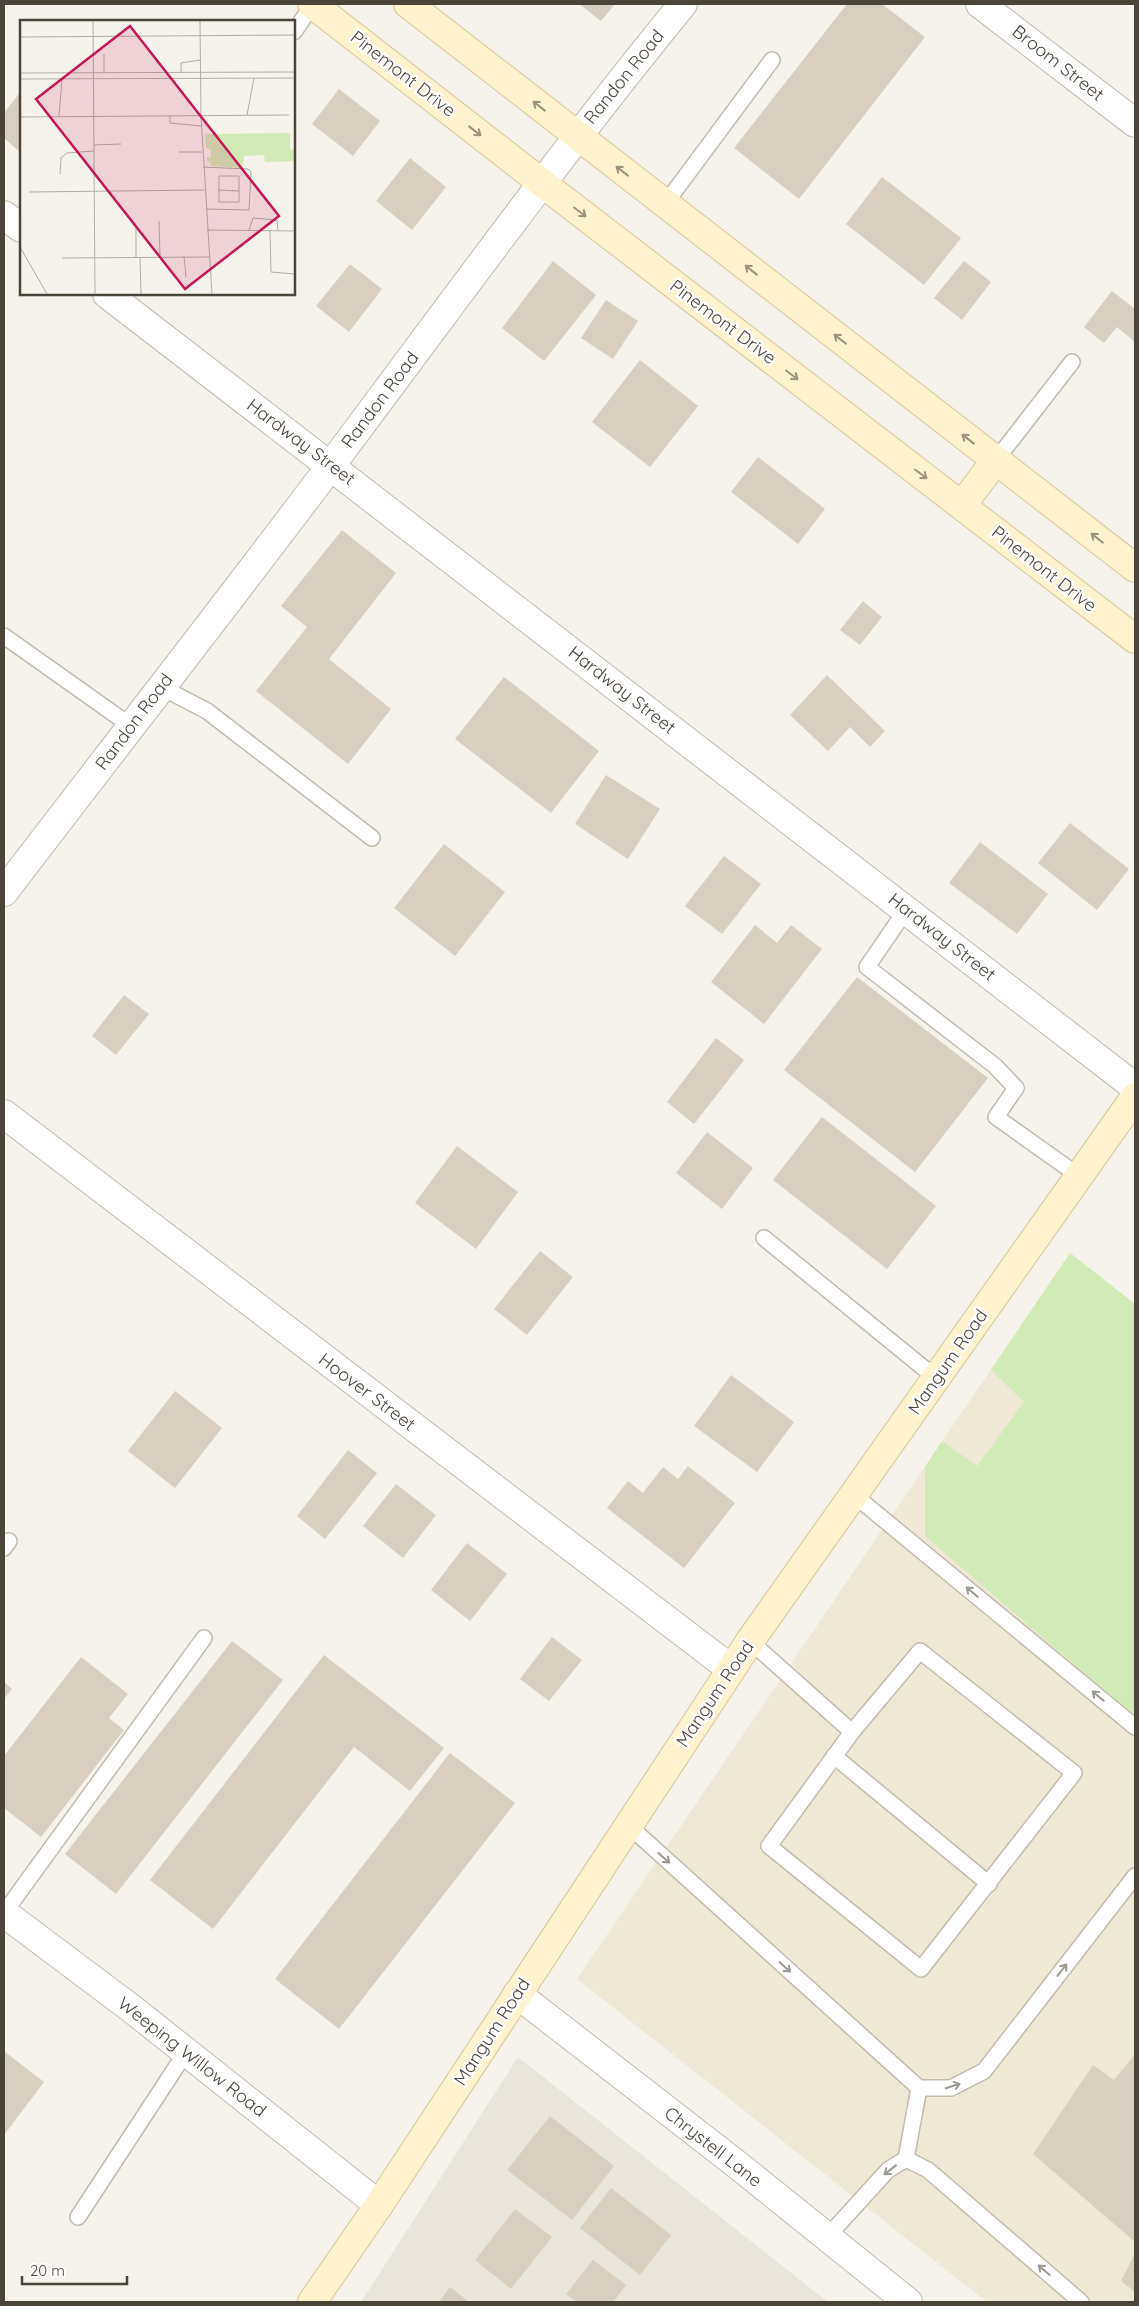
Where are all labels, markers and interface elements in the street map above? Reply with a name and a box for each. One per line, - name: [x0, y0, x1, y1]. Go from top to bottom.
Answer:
- inset map: [20, 20, 295, 295]
- street label: Broom Street: [1008, 20, 1109, 106]
- street label: Pinemont Drive: [346, 25, 461, 122]
- street label: Randon Road: [578, 25, 669, 129]
- one-way arrow: [532, 101, 546, 111]
- one-way arrow: [469, 125, 482, 136]
- one-way arrow: [616, 165, 629, 176]
- one-way arrow: [573, 207, 586, 218]
- one-way arrow: [744, 265, 758, 275]
- street label: Pinemont Drive: [666, 274, 781, 369]
- one-way arrow: [834, 333, 847, 344]
- street label: Randon Road: [336, 347, 423, 453]
- one-way arrow: [786, 370, 799, 381]
- street label: Hardway Street: [242, 393, 360, 490]
- one-way arrow: [962, 433, 975, 444]
- one-way arrow: [914, 469, 928, 479]
- street label: Pinemont Drive: [987, 520, 1102, 617]
- one-way arrow: [1090, 533, 1104, 543]
- street label: Hardway Street: [564, 640, 681, 739]
- street label: Randon Road: [90, 669, 177, 775]
- street label: Hardway Street: [884, 887, 1001, 986]
- street label: Mangum Road: [903, 1305, 992, 1419]
- street label: Hoover Street: [314, 1348, 420, 1435]
- one-way arrow: [966, 1587, 979, 1598]
- street label: Mangum Road: [671, 1636, 759, 1751]
- one-way arrow: [1091, 1690, 1104, 1701]
- one-way arrow: [658, 1852, 671, 1864]
- one-way arrow: [778, 1961, 791, 1973]
- one-way arrow: [1057, 1964, 1068, 1977]
- street label: Mangum Road: [448, 1974, 535, 2090]
- street label: Weeping Willow Road: [113, 1991, 271, 2122]
- one-way arrow: [945, 2080, 961, 2090]
- street label: Chrystell Lane: [660, 2101, 767, 2192]
- one-way arrow: [883, 2165, 896, 2176]
- scale bar: [22, 2254, 128, 2286]
- text: 20 m: [30, 2261, 65, 2280]
- one-way arrow: [1037, 2265, 1050, 2276]

